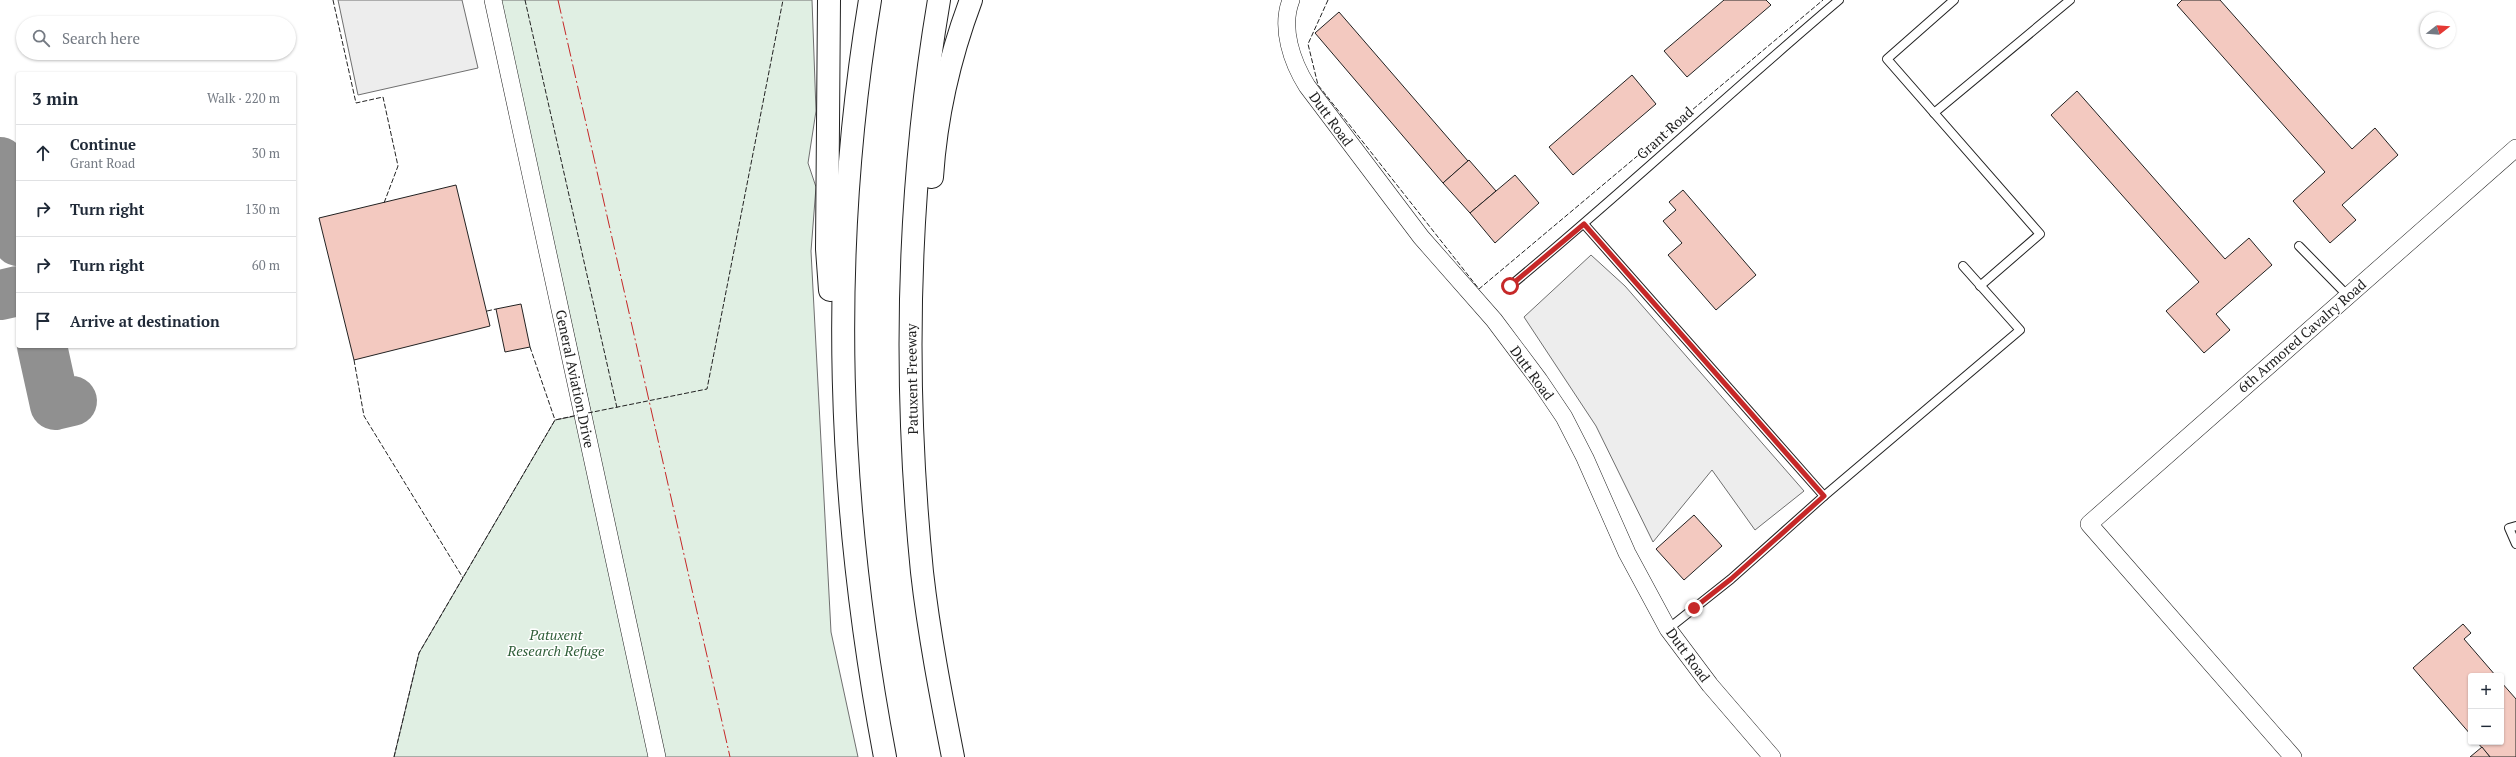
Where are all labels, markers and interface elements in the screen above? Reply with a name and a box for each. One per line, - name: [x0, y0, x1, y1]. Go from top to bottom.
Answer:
- north arrow: [2420, 12, 2456, 48]
- search box: [16, 16, 296, 60]
- icon: search: [30, 27, 52, 49]
- text: Search here: [62, 28, 140, 48]
- text: 3 min: [32, 87, 79, 110]
- street label: Dutt Road: [1305, 88, 1358, 150]
- text: Walk · 220 m: [207, 89, 280, 107]
- street label: Grant Road: [1632, 102, 1697, 163]
- text: Continue: [70, 134, 136, 154]
- icon: ahead: [32, 142, 54, 164]
- text: 30 m: [252, 144, 280, 162]
- text: Grant Road: [70, 154, 135, 172]
- icon: right: [32, 198, 54, 220]
- text: Turn right: [70, 199, 145, 219]
- text: 130 m: [245, 200, 280, 218]
- icon: right: [32, 254, 54, 276]
- text: Turn right: [70, 255, 145, 275]
- text: 60 m: [252, 256, 280, 274]
- street label: 6th Armored Cavalry Road: [2233, 274, 2370, 397]
- route start: [1501, 277, 1519, 295]
- street label: General Aviation Drive: [552, 308, 599, 450]
- icon: arrive: [32, 310, 54, 332]
- text: Arrive at destination: [70, 311, 220, 331]
- street label: Patuxent Freeway: [901, 322, 922, 435]
- street label: Dutt Road: [1506, 342, 1559, 404]
- route end: [1685, 599, 1703, 617]
- street label: Dutt Road: [1662, 624, 1715, 686]
- park label: Patuxent Research Refuge: [507, 625, 605, 660]
- map controls: [2468, 673, 2504, 745]
- button: +: [2468, 673, 2504, 709]
- button: −: [2468, 709, 2504, 745]

